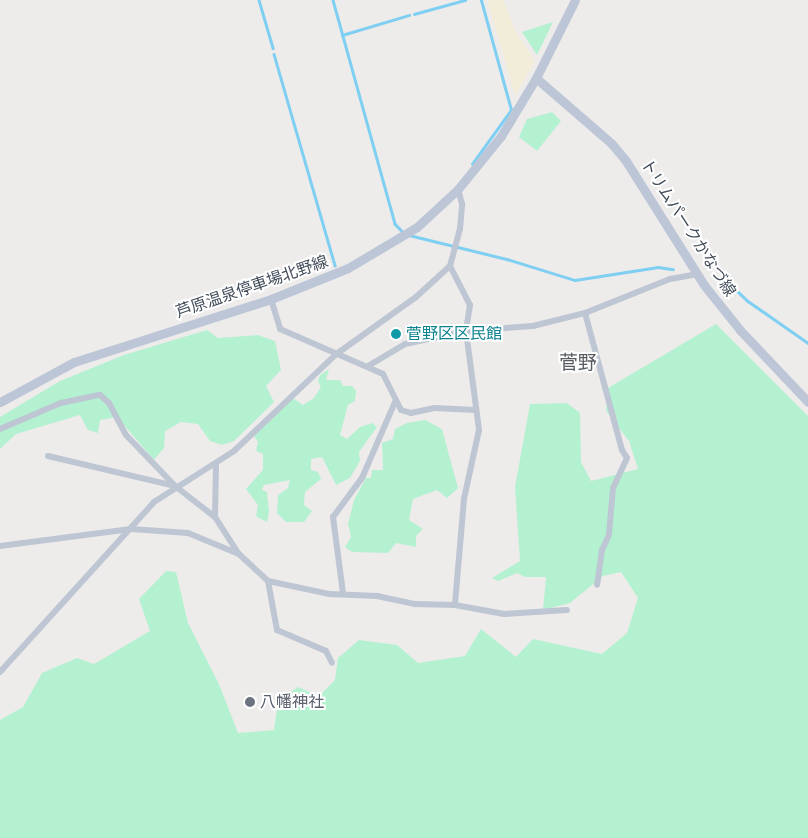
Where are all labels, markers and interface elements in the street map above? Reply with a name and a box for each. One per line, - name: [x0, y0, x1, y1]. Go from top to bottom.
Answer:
- street label: トリムパークかなづ線: [636, 156, 740, 300]
- street label: 芦原温泉停車場北野線: [173, 252, 331, 322]
- place label: 菅野区区民館: [406, 324, 502, 344]
- marker: 菅野区区民館: [390, 328, 402, 340]
- district label: 菅野: [559, 352, 597, 374]
- place label: 八幡神社: [260, 692, 324, 712]
- marker: 八幡神社: [244, 696, 256, 708]

